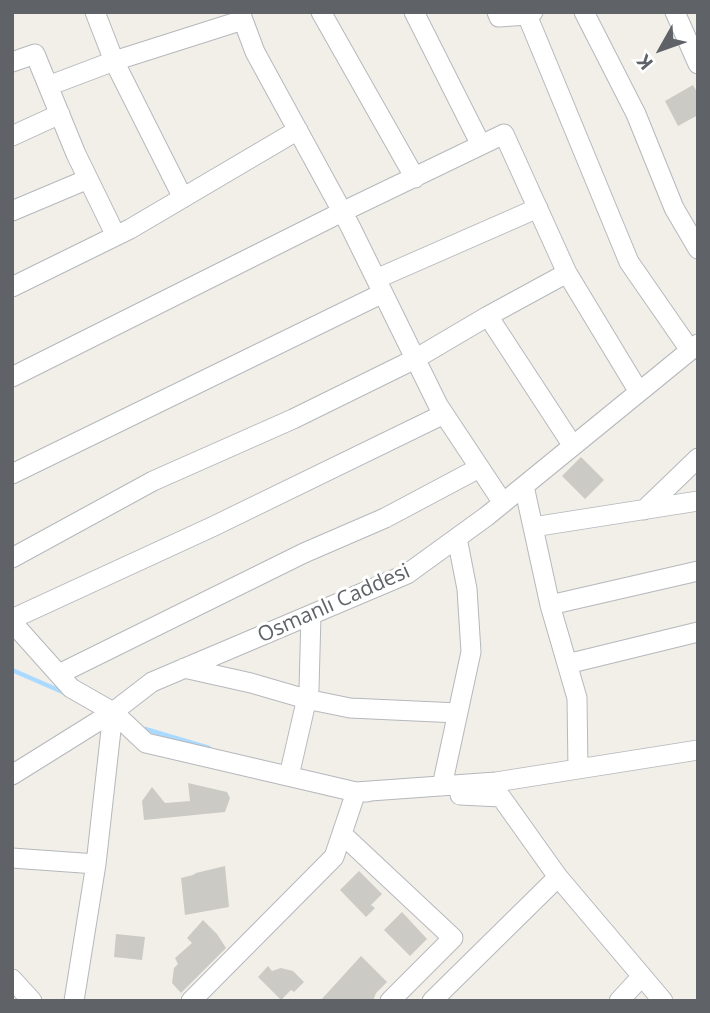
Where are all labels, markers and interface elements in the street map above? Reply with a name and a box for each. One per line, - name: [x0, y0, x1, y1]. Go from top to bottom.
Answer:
- north arrow: [626, 14, 696, 84]
- text: K: [631, 49, 659, 76]
- street label: Osmanlı Caddesi: [254, 559, 414, 649]

